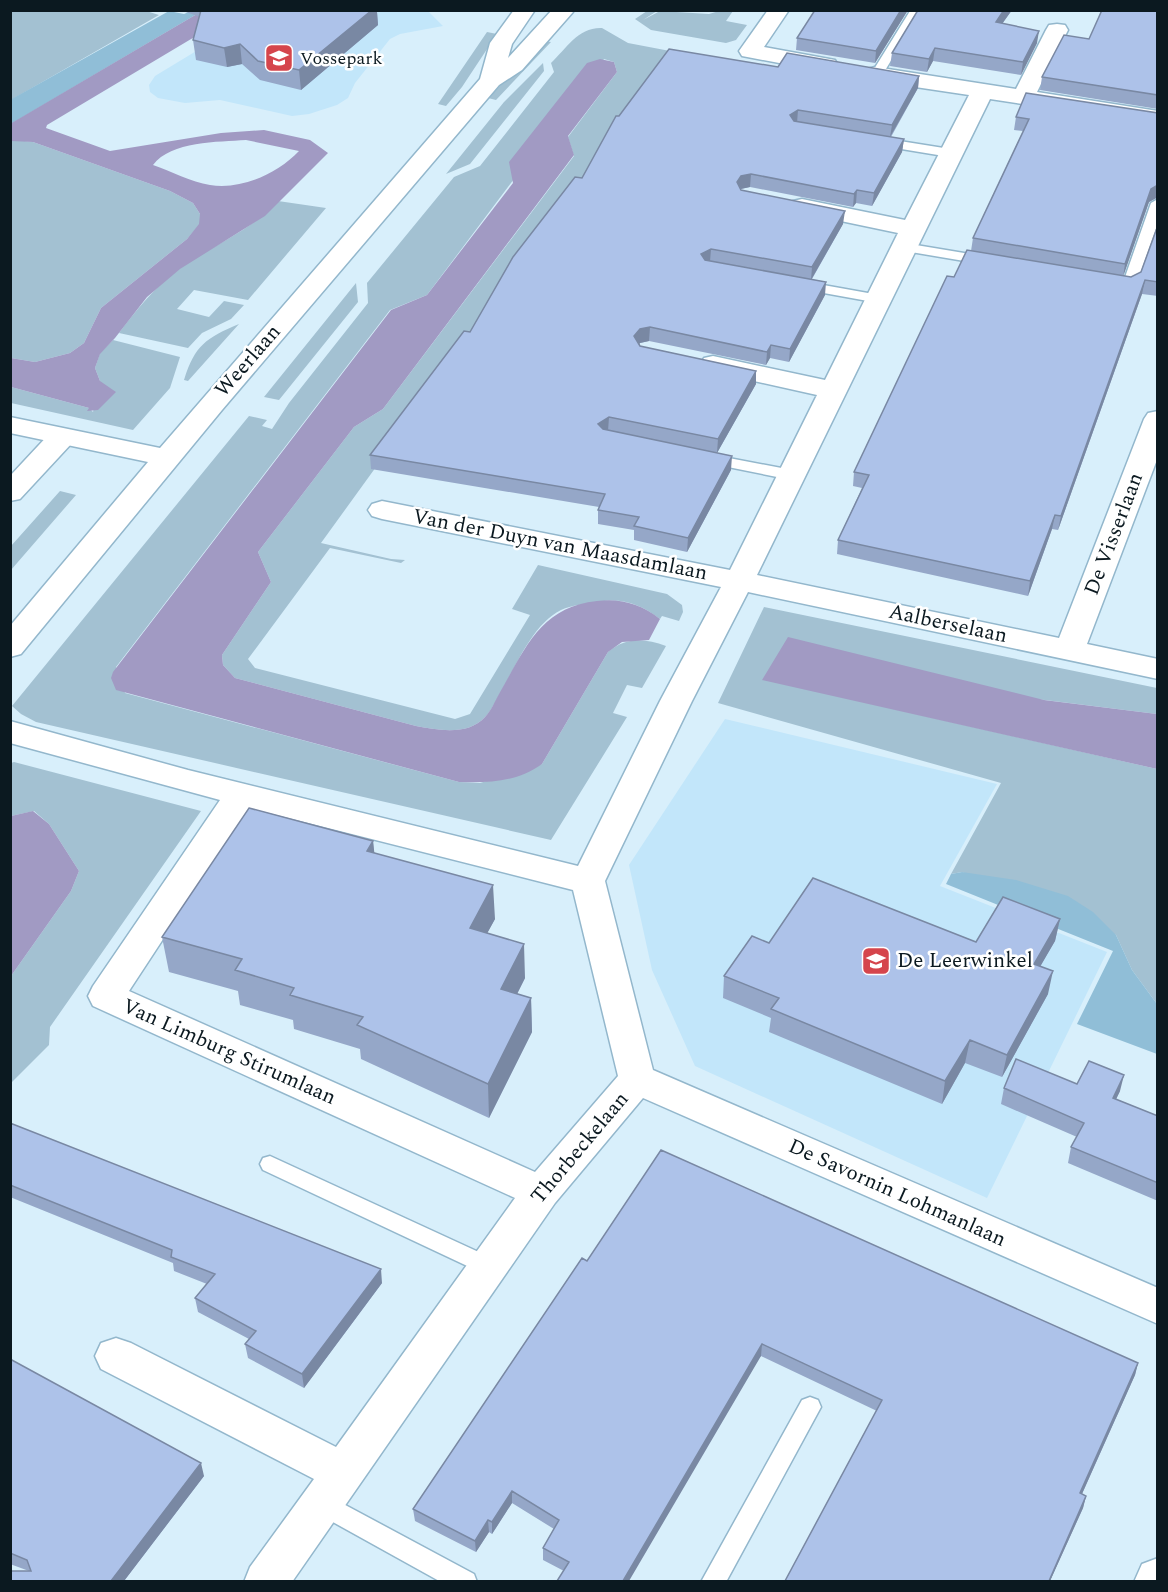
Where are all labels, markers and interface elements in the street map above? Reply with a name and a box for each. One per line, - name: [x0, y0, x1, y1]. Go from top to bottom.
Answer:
- school or university icon: Vossepark: [263, 42, 295, 74]
- place label: Vossepark: [300, 45, 383, 72]
- street label: Weerlaan: [207, 317, 289, 405]
- street label: De Visserlaan: [1076, 468, 1152, 600]
- street label: Van der Duyn van Maasdamlaan: [410, 501, 710, 589]
- street label: Aalberselaan: [886, 596, 1010, 652]
- school or university icon: De Leerwinkel: [860, 945, 892, 977]
- place label: De Leerwinkel: [897, 945, 1033, 977]
- street label: Van Limburg Stirumlaan: [117, 990, 341, 1114]
- street label: Thorbeckelaan: [523, 1085, 637, 1211]
- street label: De Savornin Lohmanlaan: [783, 1130, 1011, 1256]

